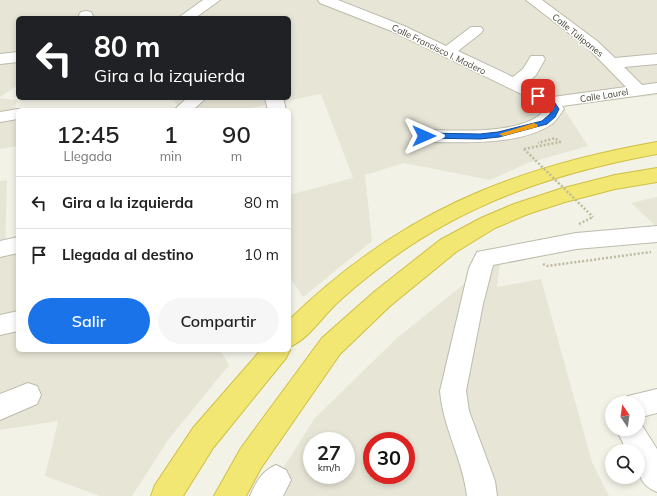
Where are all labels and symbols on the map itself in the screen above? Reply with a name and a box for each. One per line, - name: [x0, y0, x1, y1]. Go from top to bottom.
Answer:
- street label: Calle Tulipanes: [550, 11, 606, 59]
- street label: Calle Francisco I. Madero: [390, 21, 488, 77]
- pin: [521, 79, 555, 113]
- street label: Calle Laurel: [579, 86, 629, 104]
- position arrow: [403, 115, 445, 157]
- north arrow: [605, 396, 645, 436]
- speed limit sign: 30: [363, 432, 415, 484]

